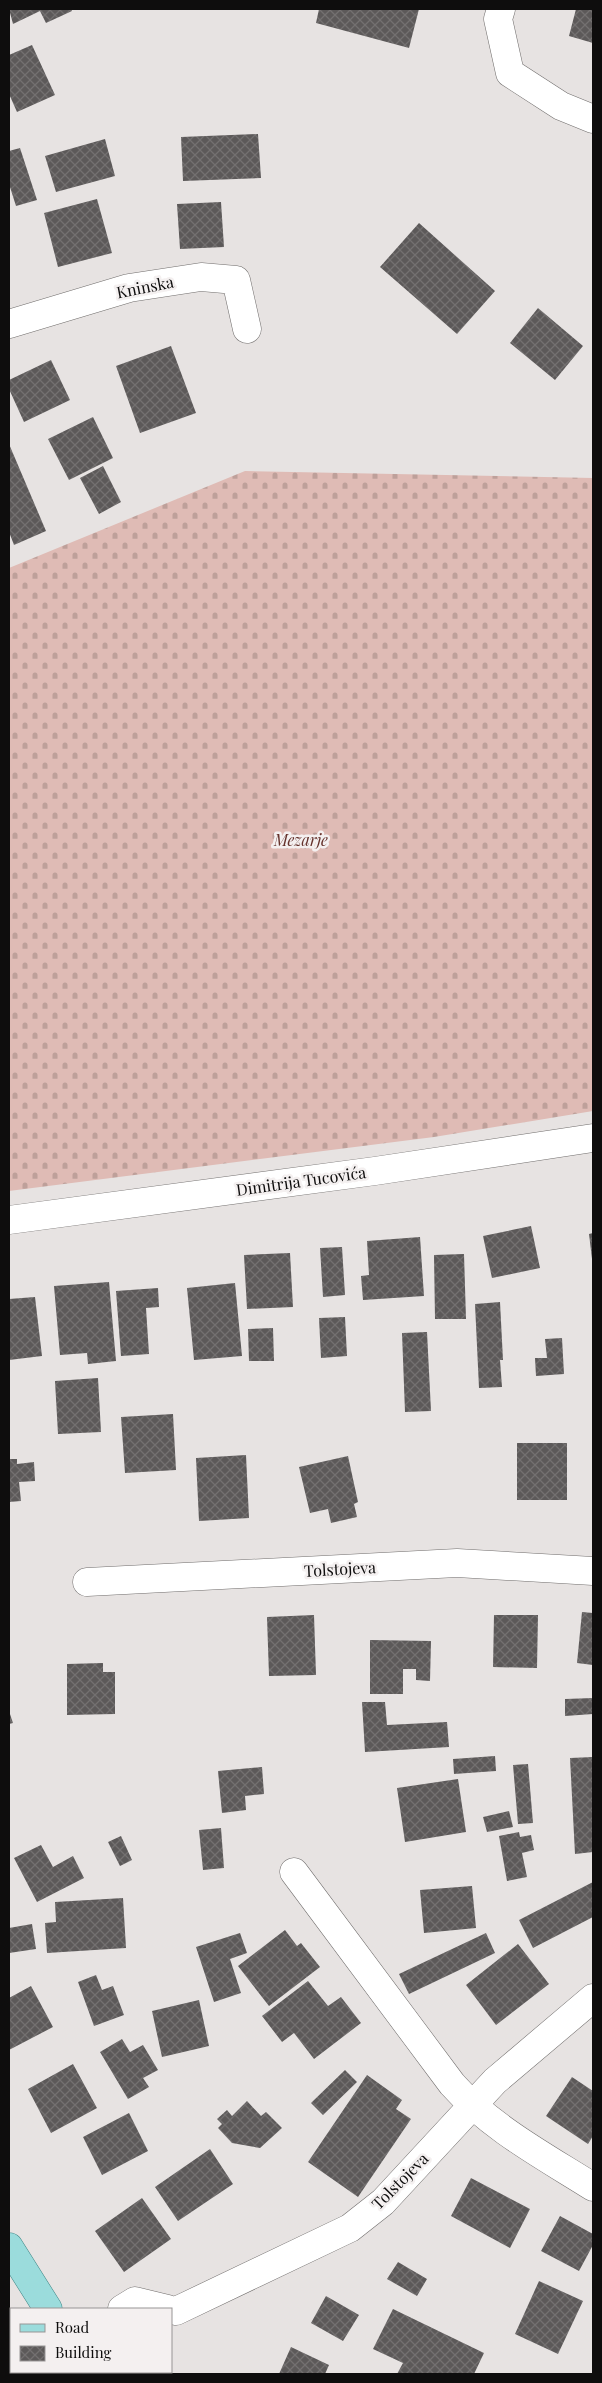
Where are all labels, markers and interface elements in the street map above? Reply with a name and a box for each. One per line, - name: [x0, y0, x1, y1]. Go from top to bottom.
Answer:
- street label: Kninska: [114, 271, 175, 302]
- park label: Mezarje: [273, 829, 328, 850]
- street label: Dimitrija Tucovića: [235, 1161, 367, 1200]
- street label: Tolstojeva: [303, 1556, 377, 1581]
- street label: Tolstojeva: [367, 2148, 433, 2214]
- legend: [10, 2308, 172, 2373]
- text: Road: [55, 2317, 89, 2337]
- text: Building: [55, 2342, 112, 2362]

